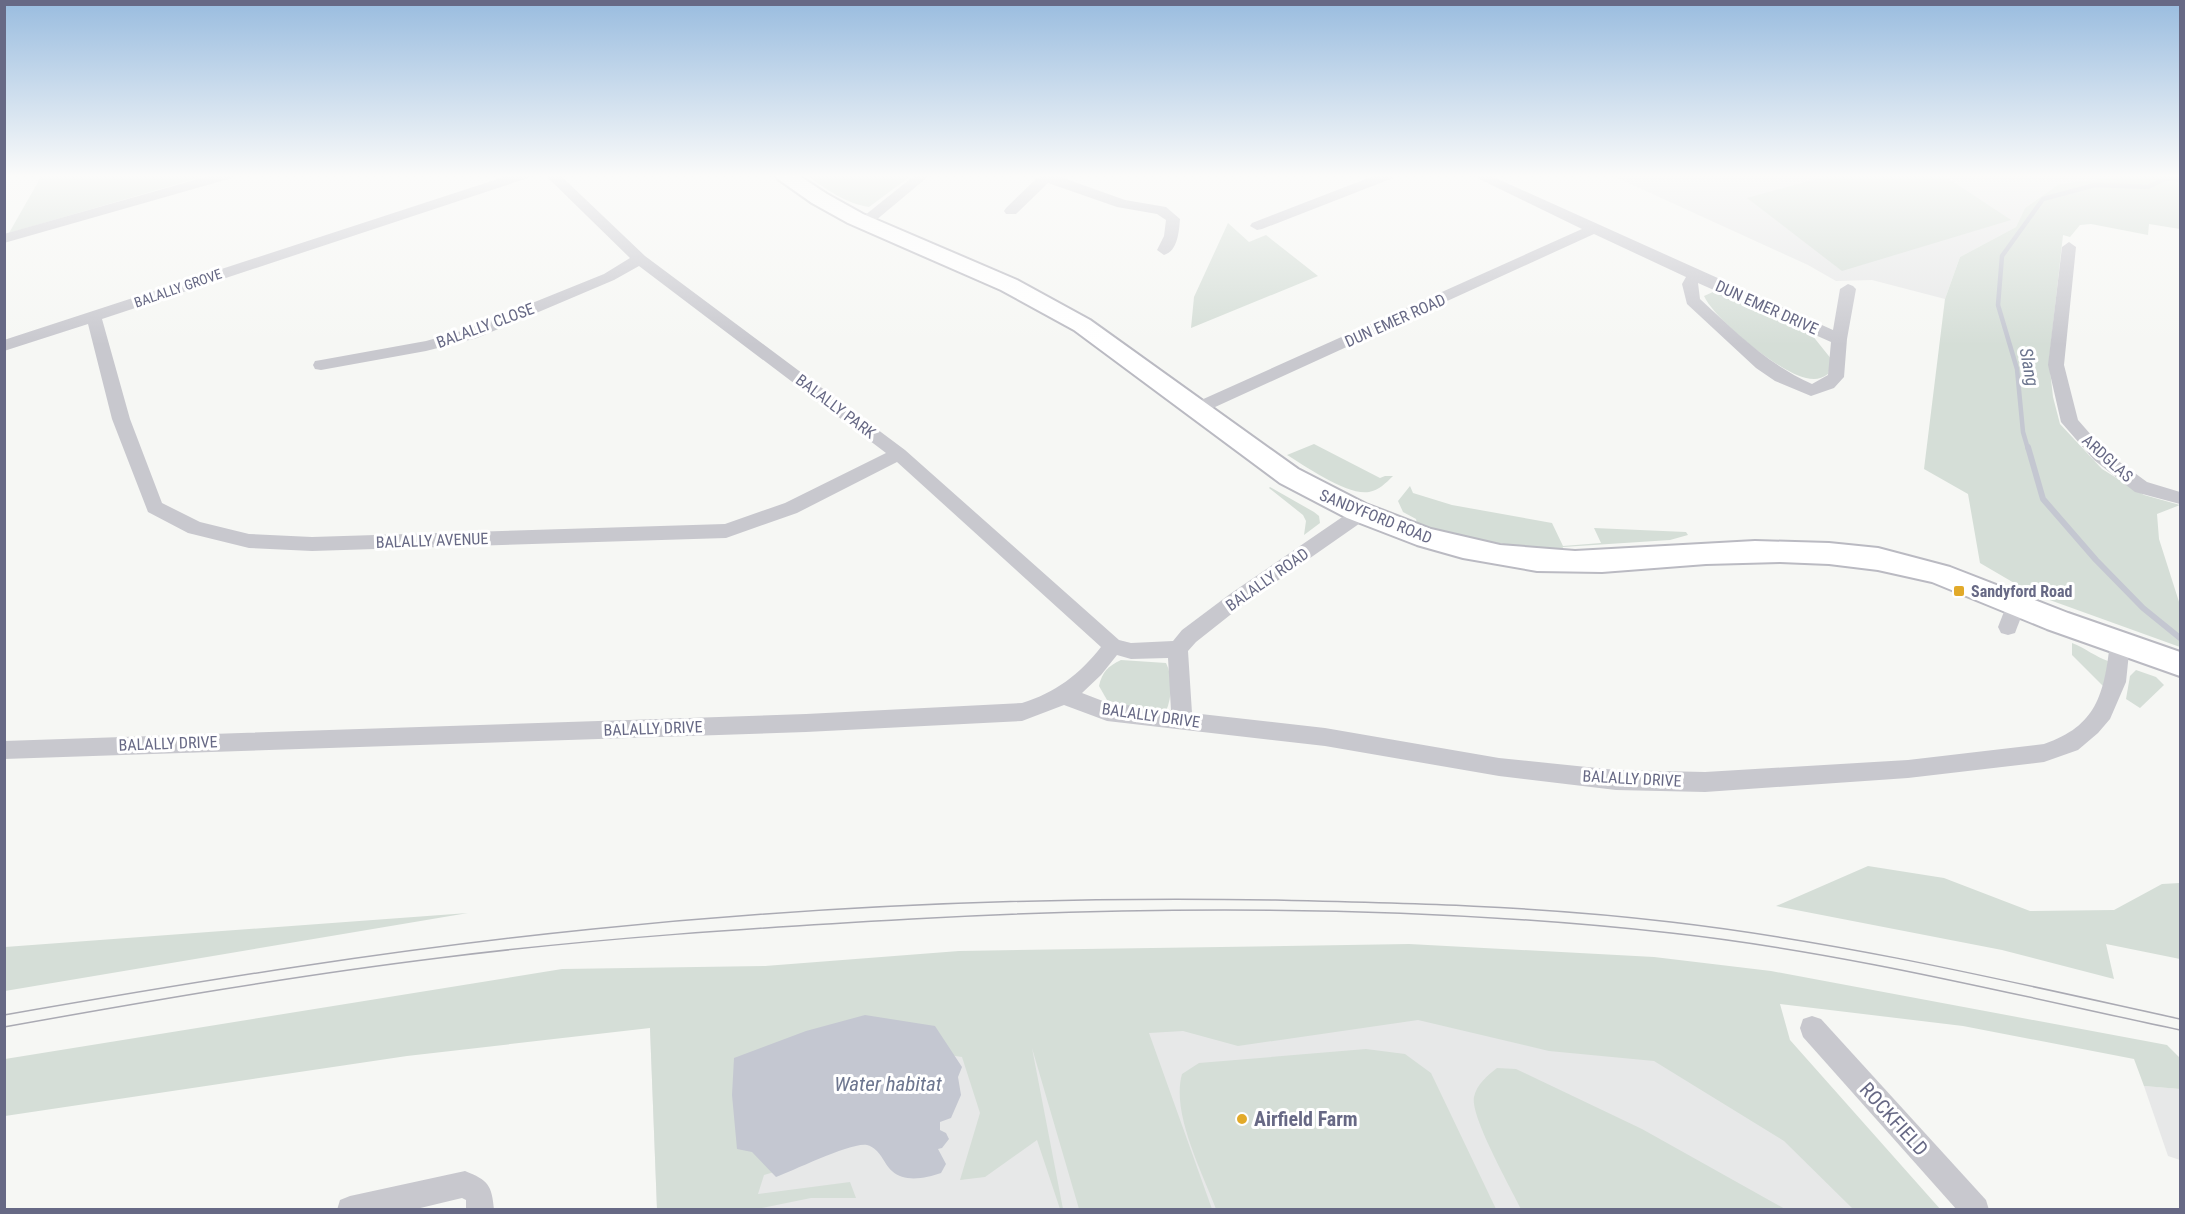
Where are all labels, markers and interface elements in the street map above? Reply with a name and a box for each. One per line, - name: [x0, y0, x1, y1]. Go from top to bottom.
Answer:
- street label: BALALLY GROVE: [132, 266, 224, 310]
- street label: DUN EMER DRIVE: [1713, 276, 1821, 339]
- street label: DUN EMER ROAD: [1342, 290, 1448, 351]
- street label: BALALLY CLOSE: [434, 299, 537, 352]
- water label: Slang: [2016, 346, 2044, 388]
- street label: BALALLY PARK: [792, 370, 879, 443]
- street label: ARDGLAS: [2078, 431, 2137, 486]
- street label: SANDYFORD ROAD: [1317, 485, 1435, 548]
- street label: BALALLY AVENUE: [375, 529, 489, 552]
- street label: BALALLY ROAD: [1222, 544, 1312, 615]
- place label: Sandyford Road: [1971, 582, 2073, 601]
- marker: Sandyford Road: [1952, 584, 1966, 598]
- street label: BALALLY DRIVE: [1101, 699, 1201, 732]
- street label: BALALLY DRIVE: [603, 717, 703, 740]
- street label: BALALLY DRIVE: [118, 732, 218, 755]
- street label: BALALLY DRIVE: [1582, 766, 1682, 791]
- water label: Water habitat: [834, 1072, 943, 1096]
- street label: ROCKFIELD: [1855, 1077, 1933, 1161]
- place label: Airfield Farm: [1254, 1107, 1358, 1131]
- marker: Airfield Farm: [1235, 1112, 1249, 1126]

